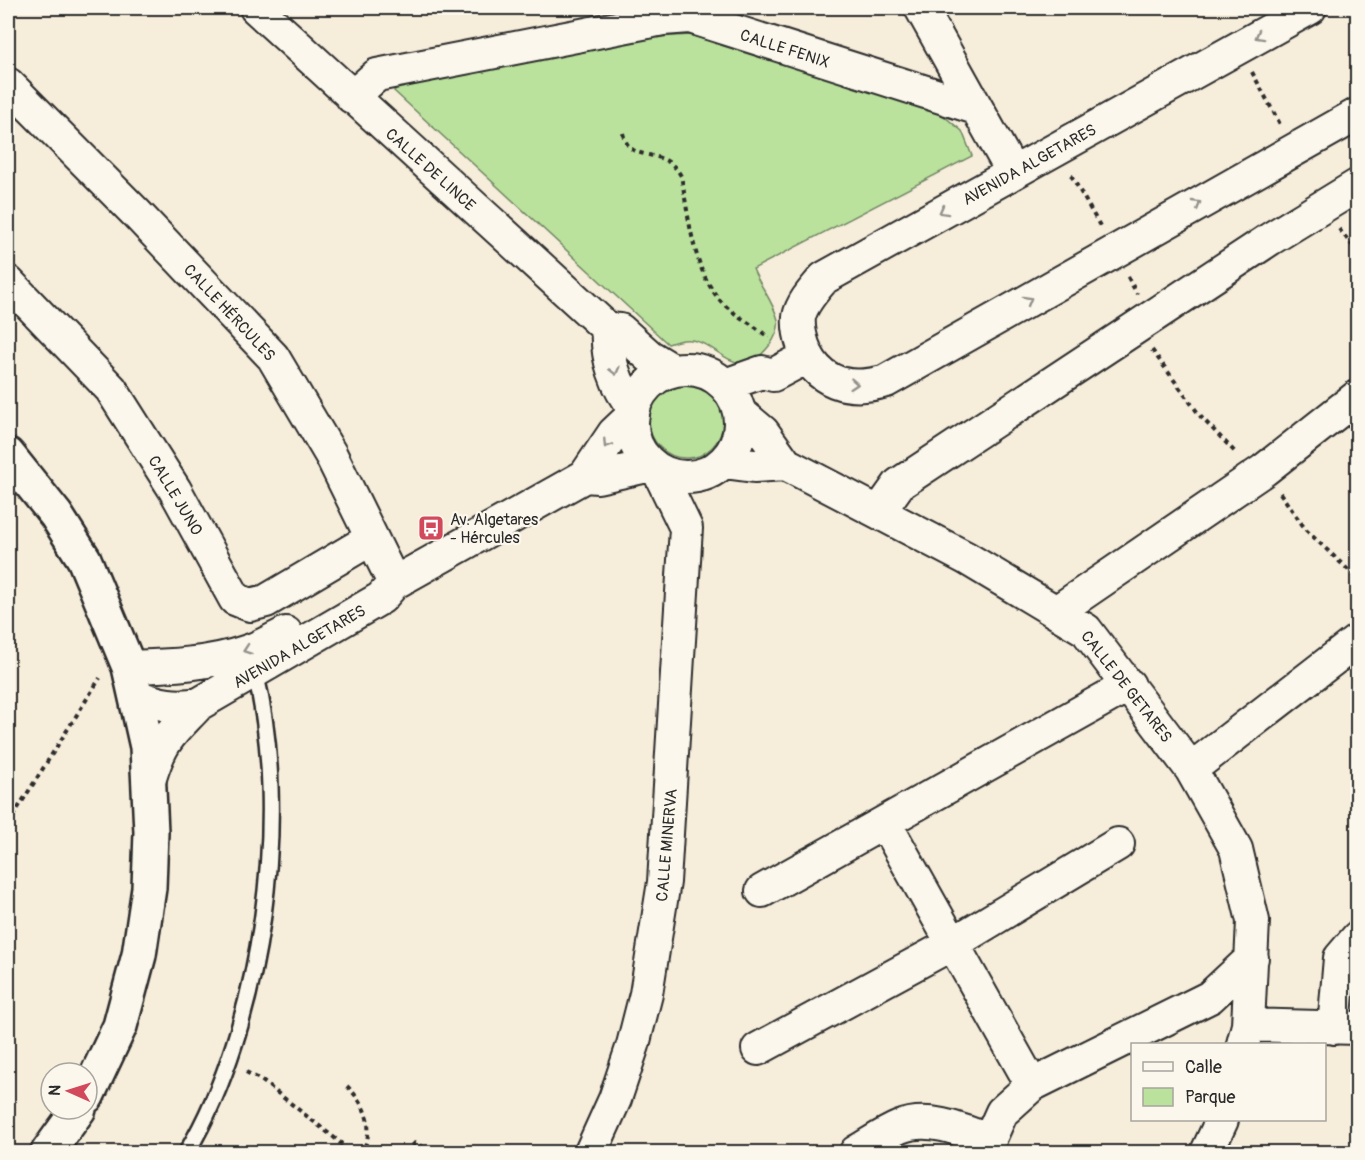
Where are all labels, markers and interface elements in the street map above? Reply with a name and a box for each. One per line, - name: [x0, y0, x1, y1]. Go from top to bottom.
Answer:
- street label: CALLE FENIX: [737, 25, 832, 73]
- one-way arrow: [1254, 29, 1265, 40]
- street label: AVENIDA ALGETARES: [959, 120, 1100, 210]
- street label: CALLE DE LINCE: [381, 124, 480, 215]
- one-way arrow: [1191, 200, 1201, 212]
- one-way arrow: [939, 204, 949, 216]
- street label: CALLE HÉRCULES: [179, 260, 279, 365]
- one-way arrow: [1022, 296, 1032, 308]
- one-way arrow: [607, 366, 620, 376]
- one-way arrow: [850, 378, 859, 391]
- one-way arrow: [603, 437, 614, 448]
- street label: CALLE JUNO: [144, 452, 207, 539]
- place label: Av. Algetares - Hércules: [450, 510, 538, 548]
- bus stop icon: Av. Algetares - Hércules: [416, 513, 446, 543]
- street label: AVENIDA ALGETARES: [230, 601, 369, 693]
- street label: CALLE DE GETARES: [1076, 627, 1176, 747]
- one-way arrow: [242, 643, 253, 656]
- street label: CALLE MINERVA: [652, 788, 682, 902]
- legend: [1131, 1043, 1326, 1121]
- text: Calle: [1185, 1056, 1222, 1079]
- north arrow: [39, 1061, 99, 1121]
- text: N: [45, 1084, 65, 1096]
- text: Parque: [1185, 1086, 1235, 1109]

